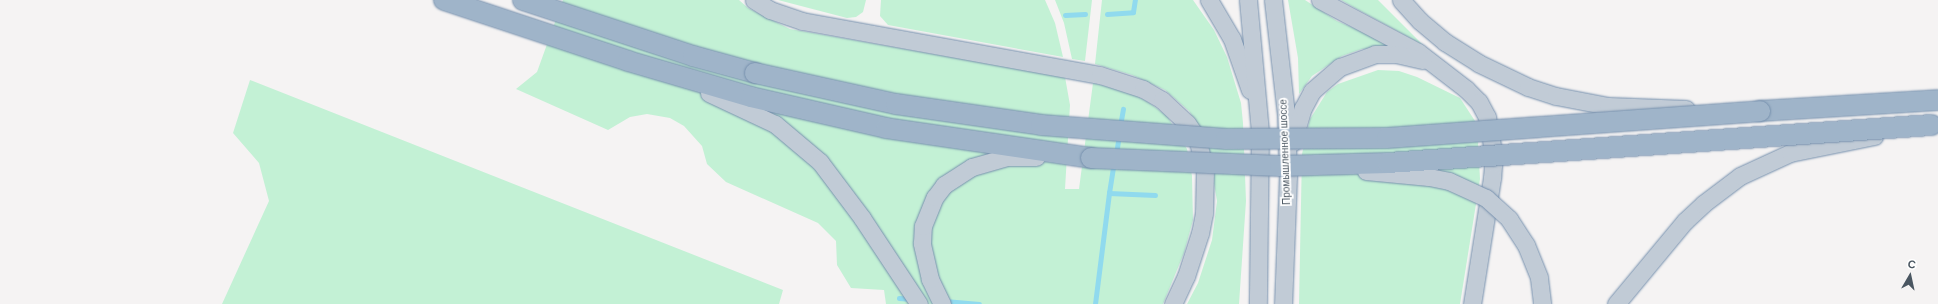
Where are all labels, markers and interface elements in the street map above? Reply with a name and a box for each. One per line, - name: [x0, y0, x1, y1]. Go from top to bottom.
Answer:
- street label: Промышленное шоссе: [1277, 99, 1293, 205]
- north arrow: [1890, 256, 1930, 296]
- text: С: [1907, 258, 1917, 271]

